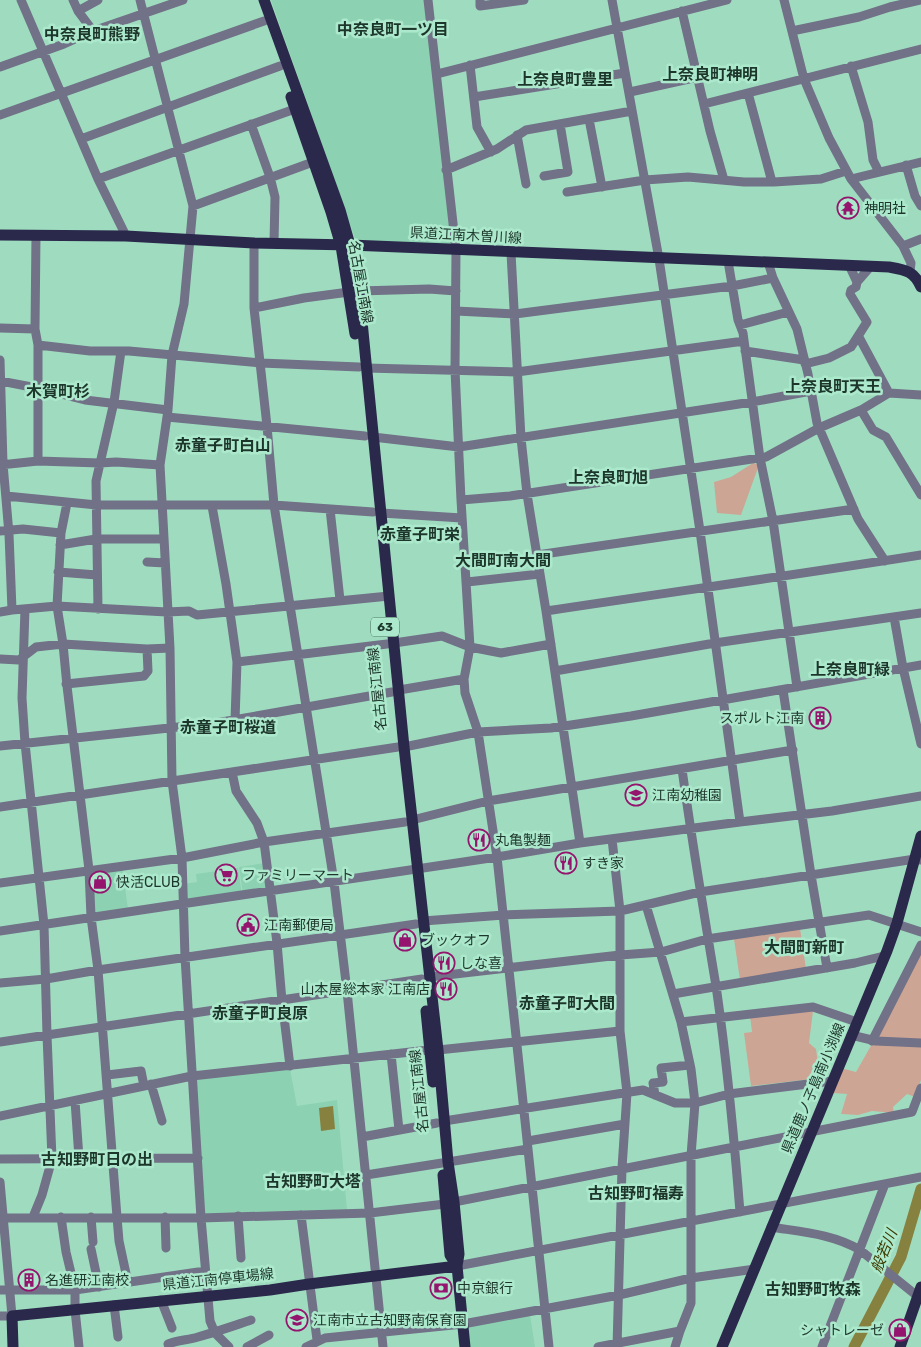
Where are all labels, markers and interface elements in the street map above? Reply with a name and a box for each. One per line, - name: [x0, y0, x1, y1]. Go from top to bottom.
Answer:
- district label: 中奈良町一ツ目: [337, 20, 449, 39]
- district label: 中奈良町熊野: [44, 25, 140, 44]
- district label: 上奈良町神明: [662, 65, 758, 84]
- district label: 上奈良町豊里: [517, 70, 613, 89]
- temple icon: 神明社: [836, 196, 860, 220]
- place label: 神明社: [864, 200, 906, 217]
- street label: 県道江南木曽川線: [410, 224, 522, 247]
- street label: 名古屋江南線: [345, 239, 376, 325]
- district label: 上奈良町天王: [785, 377, 881, 396]
- district label: 木賀町杉: [26, 382, 90, 401]
- district label: 赤童子町白山: [175, 436, 271, 455]
- district label: 上奈良町旭: [568, 468, 648, 487]
- district label: 赤童子町栄: [380, 525, 460, 544]
- district label: 大間町南大間: [455, 551, 551, 570]
- road number: 63: [371, 618, 399, 636]
- street label: 名古屋江南線: [365, 646, 390, 732]
- district label: 上奈良町緑: [810, 660, 890, 679]
- building icon: スポルト江南: [808, 706, 832, 730]
- place label: スポルト江南: [720, 710, 804, 727]
- district label: 赤童子町桜道: [180, 718, 276, 737]
- school or university icon: 江南幼稚園: [624, 783, 648, 807]
- place label: 江南幼稚園: [652, 787, 722, 804]
- restaurant icon: 丸亀製麺: [467, 828, 491, 852]
- place label: 丸亀製麺: [495, 832, 551, 849]
- restaurant icon: すき家: [554, 851, 578, 875]
- place label: すき家: [582, 855, 624, 872]
- supermarket icon: ファミリーマート: [214, 863, 238, 887]
- place label: ファミリーマート: [242, 867, 354, 884]
- shop icon: 快活CLUB: [88, 870, 112, 894]
- place label: 快活CLUB: [116, 874, 180, 891]
- public building icon: 江南郵便局: [236, 913, 260, 937]
- place label: 江南郵便局: [264, 917, 334, 934]
- shop icon: ブックオフ: [393, 928, 417, 952]
- place label: ブックオフ: [421, 932, 491, 949]
- district label: 大間町新町: [764, 938, 844, 957]
- restaurant icon: しな喜: [432, 951, 456, 975]
- place label: しな喜: [460, 955, 502, 972]
- restaurant icon: 山本屋総本家 江南店: [434, 977, 458, 1001]
- place label: 山本屋総本家 江南店: [301, 981, 430, 998]
- district label: 赤童子町大間: [519, 994, 615, 1013]
- district label: 赤童子町良原: [212, 1004, 308, 1023]
- street label: 県道鹿ノ子島南小渕線: [778, 1020, 849, 1156]
- street label: 名古屋江南線: [407, 1048, 432, 1134]
- district label: 古知野町日の出: [41, 1150, 153, 1169]
- district label: 古知野町大塔: [265, 1172, 361, 1191]
- district label: 古知野町福寿: [588, 1184, 684, 1203]
- water label: 般若川: [867, 1225, 902, 1275]
- street label: 県道江南停車場線: [161, 1265, 275, 1294]
- building icon: 名進研江南校: [17, 1268, 41, 1292]
- place label: 名進研江南校: [45, 1272, 129, 1289]
- bank icon: 中京銀行: [429, 1276, 453, 1300]
- place label: 中京銀行: [457, 1280, 513, 1297]
- district label: 古知野町牧森: [765, 1280, 861, 1299]
- school or university icon: 江南市立古知野南保育園: [285, 1308, 309, 1332]
- place label: 江南市立古知野南保育園: [313, 1312, 467, 1329]
- shop icon: シャトレーゼ: [888, 1318, 912, 1342]
- place label: シャトレーゼ: [800, 1322, 884, 1339]

